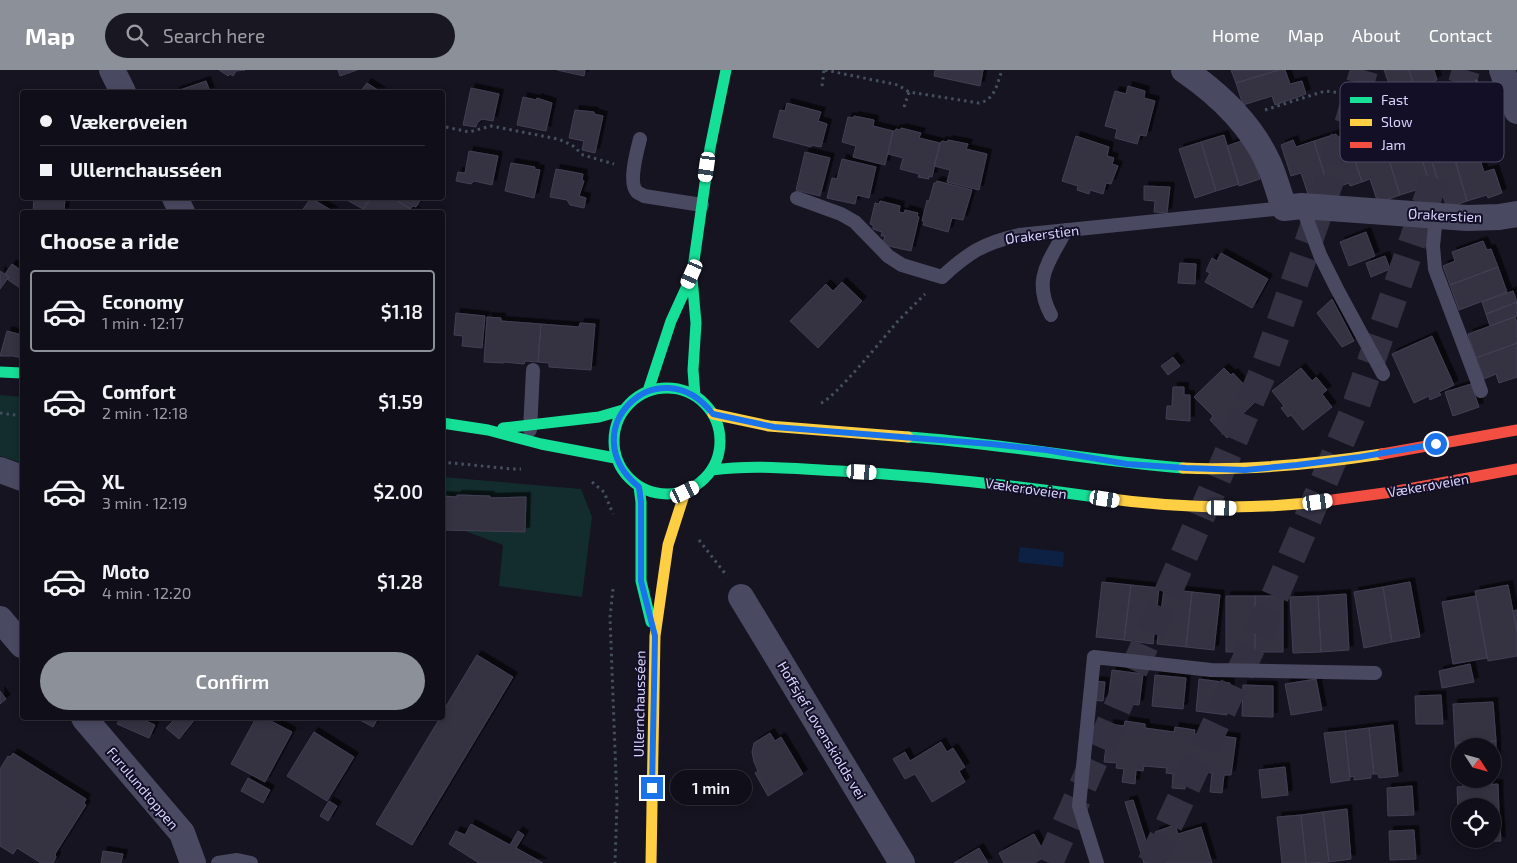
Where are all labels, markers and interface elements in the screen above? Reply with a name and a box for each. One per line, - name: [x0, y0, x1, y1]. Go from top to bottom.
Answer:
- search box: [105, 13, 455, 58]
- text: Map: [25, 21, 75, 50]
- icon: search: [123, 21, 151, 49]
- text: Search here: [163, 24, 265, 47]
- text: Home: [1212, 24, 1260, 46]
- text: Map: [1288, 24, 1324, 46]
- text: About: [1352, 24, 1401, 46]
- text: Contact: [1429, 24, 1492, 46]
- legend: [1340, 82, 1504, 162]
- text: Fast: [1381, 91, 1408, 108]
- text: Vækerøveien: [70, 110, 187, 133]
- text: Slow: [1381, 113, 1413, 130]
- text: Jam: [1381, 136, 1406, 153]
- car: [697, 151, 716, 183]
- text: Ullernchausséen: [70, 158, 222, 181]
- street label: Ørakerstien: [1408, 205, 1482, 225]
- street label: Ørakerstien: [1004, 221, 1080, 247]
- text: Choose a ride: [40, 227, 179, 253]
- car: [679, 257, 704, 291]
- icon: car: [42, 289, 87, 334]
- text: Economy: [102, 290, 184, 313]
- text: $1.18: [381, 300, 423, 323]
- text: 1 min · 12:17: [102, 313, 184, 332]
- icon: car: [42, 379, 87, 424]
- text: Comfort: [102, 380, 176, 403]
- text: $1.59: [378, 390, 423, 413]
- text: 2 min · 12:18: [102, 403, 188, 422]
- route start: [1425, 433, 1447, 455]
- car: [846, 464, 877, 480]
- icon: car: [42, 469, 87, 514]
- street label: Vækerøveien: [1386, 469, 1470, 501]
- text: XL: [102, 470, 124, 493]
- street label: Vækerøveien: [984, 474, 1068, 502]
- car: [668, 479, 701, 505]
- text: $2.00: [373, 480, 423, 503]
- car: [1089, 489, 1120, 509]
- car: [1302, 492, 1333, 512]
- text: 3 min · 12:19: [102, 493, 187, 512]
- car: [1206, 500, 1237, 516]
- icon: car: [42, 559, 87, 604]
- text: Moto: [102, 560, 150, 583]
- text: $1.28: [377, 570, 423, 593]
- text: 4 min · 12:20: [102, 583, 191, 602]
- street label: Ullernchausséen: [630, 650, 648, 758]
- button: Confirm: [40, 652, 425, 710]
- street label: Hoffsjef Løvenskiolds vei: [774, 658, 870, 802]
- north arrow: [1451, 738, 1501, 788]
- map controls: [1451, 738, 1501, 848]
- street label: Furulundtoppen: [104, 743, 182, 833]
- callout: 1 min: [670, 770, 752, 806]
- route end: [641, 777, 663, 799]
- text: 1 min: [692, 778, 730, 797]
- button: locate: [1451, 798, 1501, 848]

